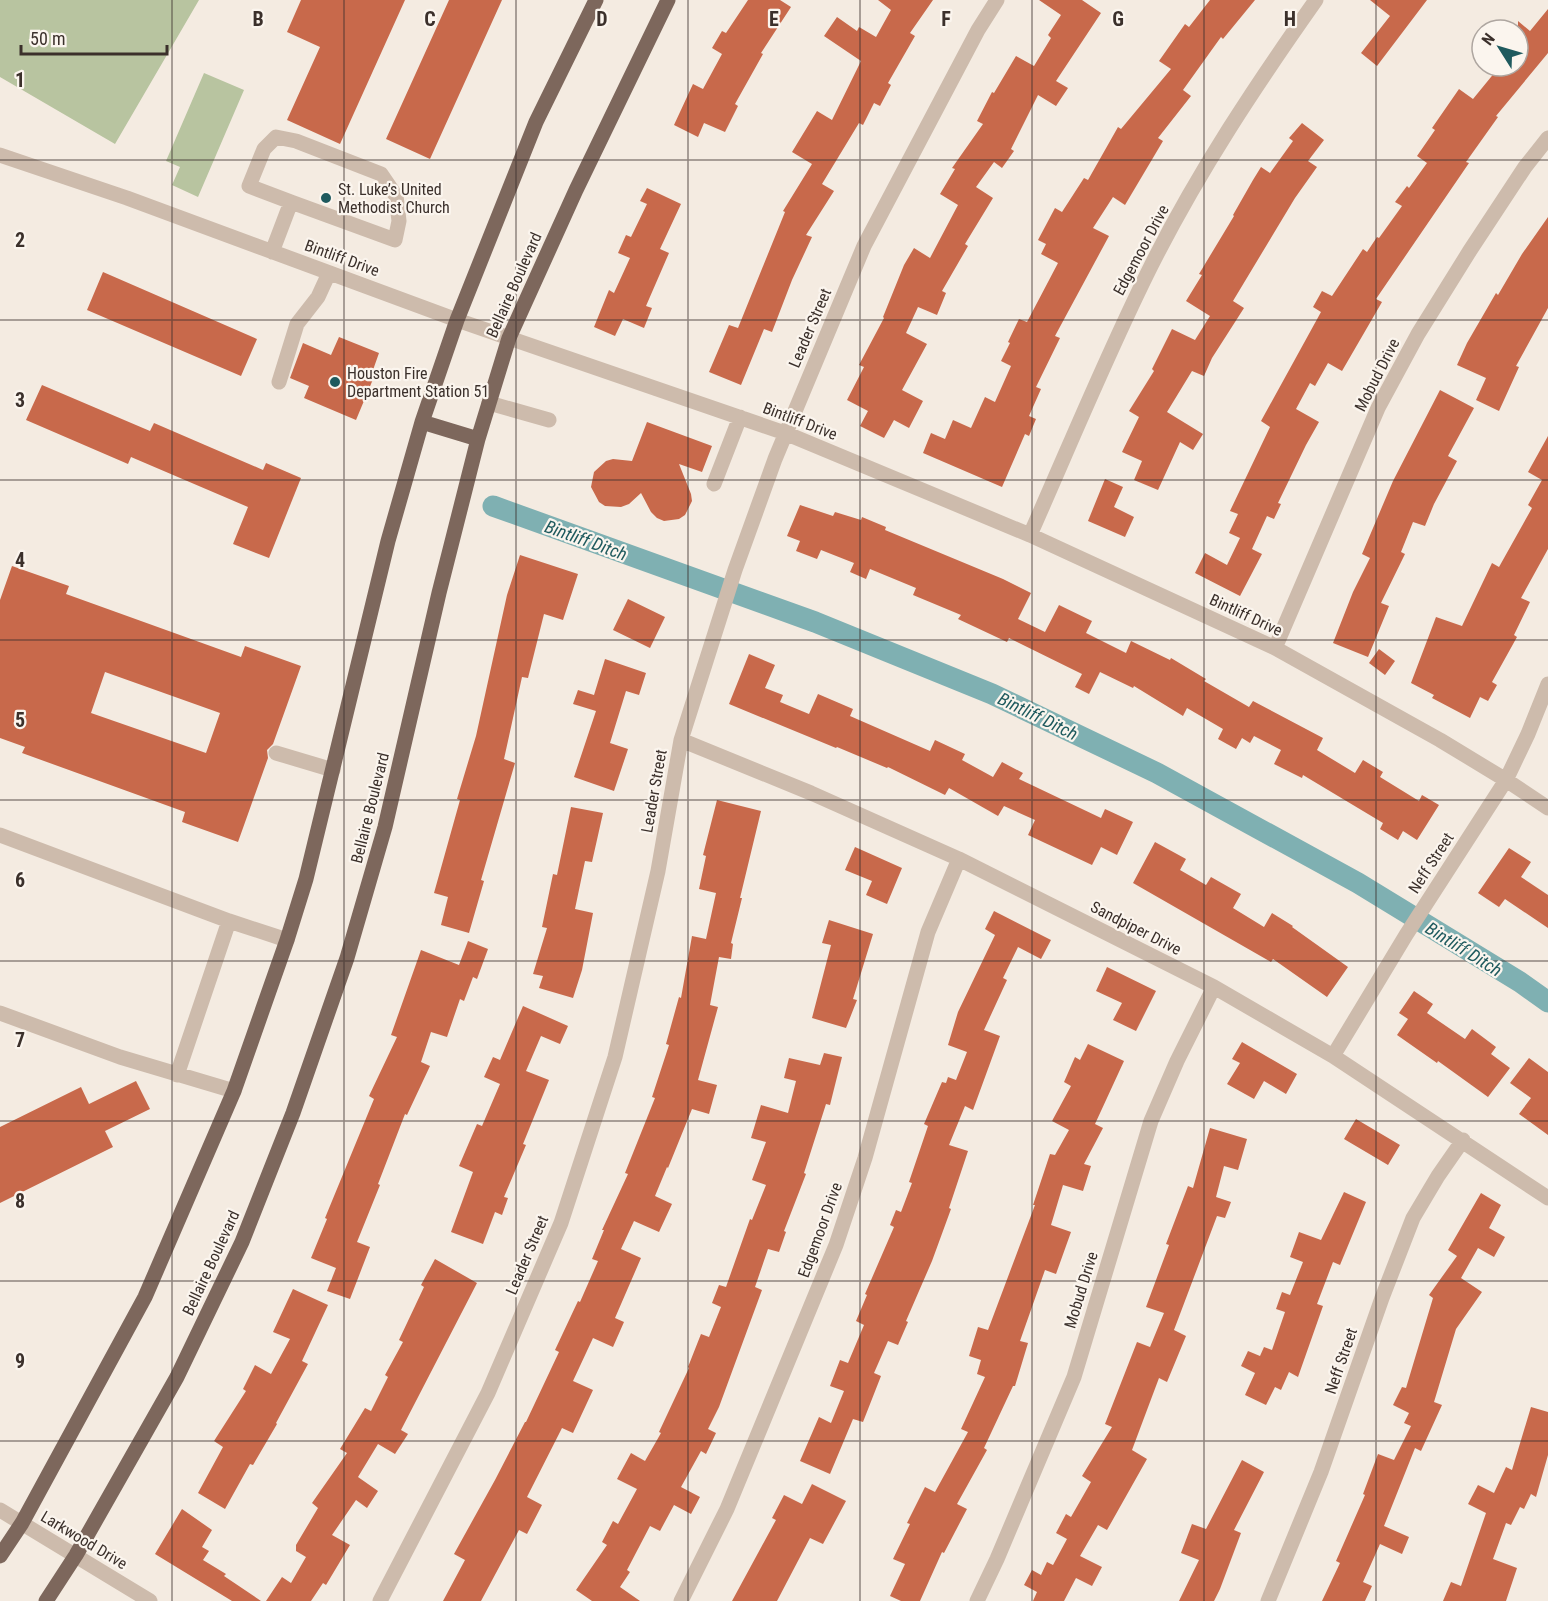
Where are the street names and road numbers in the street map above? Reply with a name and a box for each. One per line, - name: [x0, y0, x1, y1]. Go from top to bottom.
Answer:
- street label: Edgemoor Drive: [1109, 202, 1173, 298]
- street label: Bellaire Boulevard: [482, 229, 546, 341]
- street label: Bintliff Drive: [302, 236, 382, 280]
- street label: Leader Street: [785, 285, 835, 370]
- street label: Mobud Drive: [1351, 335, 1403, 415]
- street label: Bintliff Drive: [760, 398, 840, 444]
- street label: Bintliff Drive: [1207, 590, 1285, 640]
- street label: Leader Street: [637, 748, 671, 834]
- street label: Bellaire Boulevard: [347, 751, 393, 865]
- street label: Neff Street: [1404, 829, 1458, 897]
- street label: Sandpiper Drive: [1088, 897, 1184, 959]
- street label: Edgemoor Drive: [794, 1180, 846, 1280]
- street label: Bellaire Boulevard: [178, 1208, 244, 1318]
- street label: Leader Street: [502, 1212, 552, 1297]
- street label: Mobud Drive: [1060, 1249, 1102, 1331]
- street label: Neff Street: [1321, 1325, 1361, 1397]
- street label: Larkwood Drive: [37, 1507, 131, 1573]

